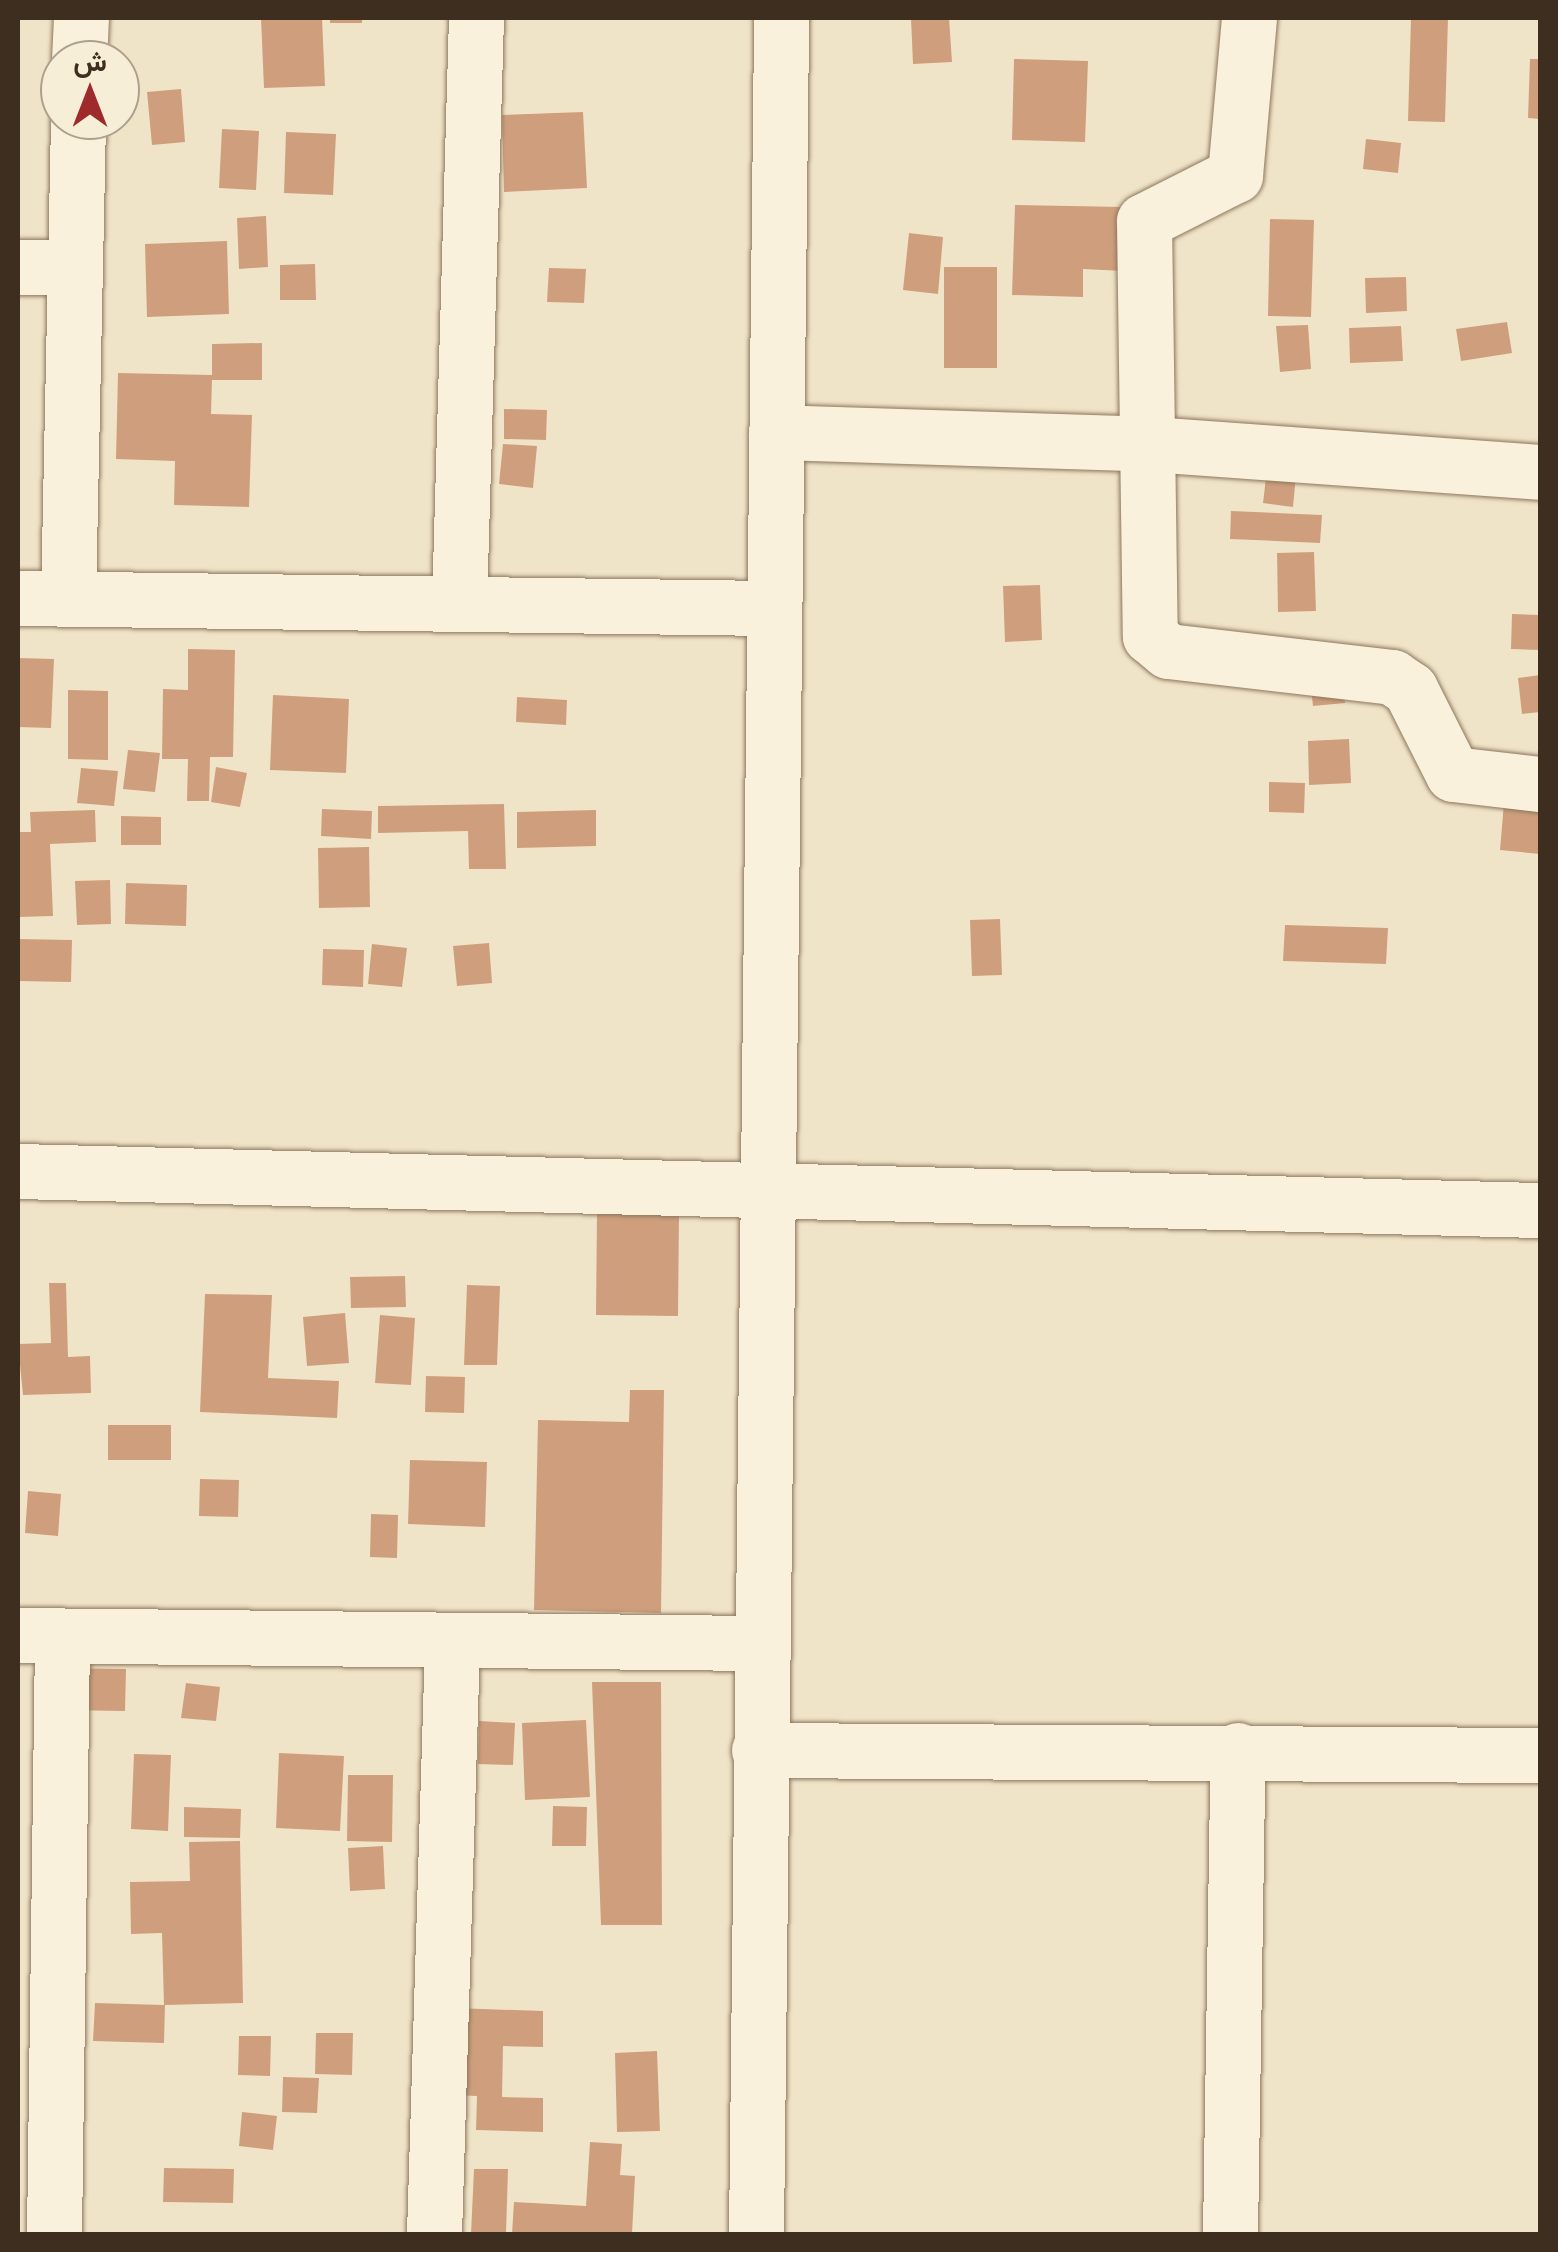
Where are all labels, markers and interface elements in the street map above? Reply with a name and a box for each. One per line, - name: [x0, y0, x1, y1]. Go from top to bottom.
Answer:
- north arrow: [40, 40, 140, 140]
- text: ش: [73, 46, 107, 77]

